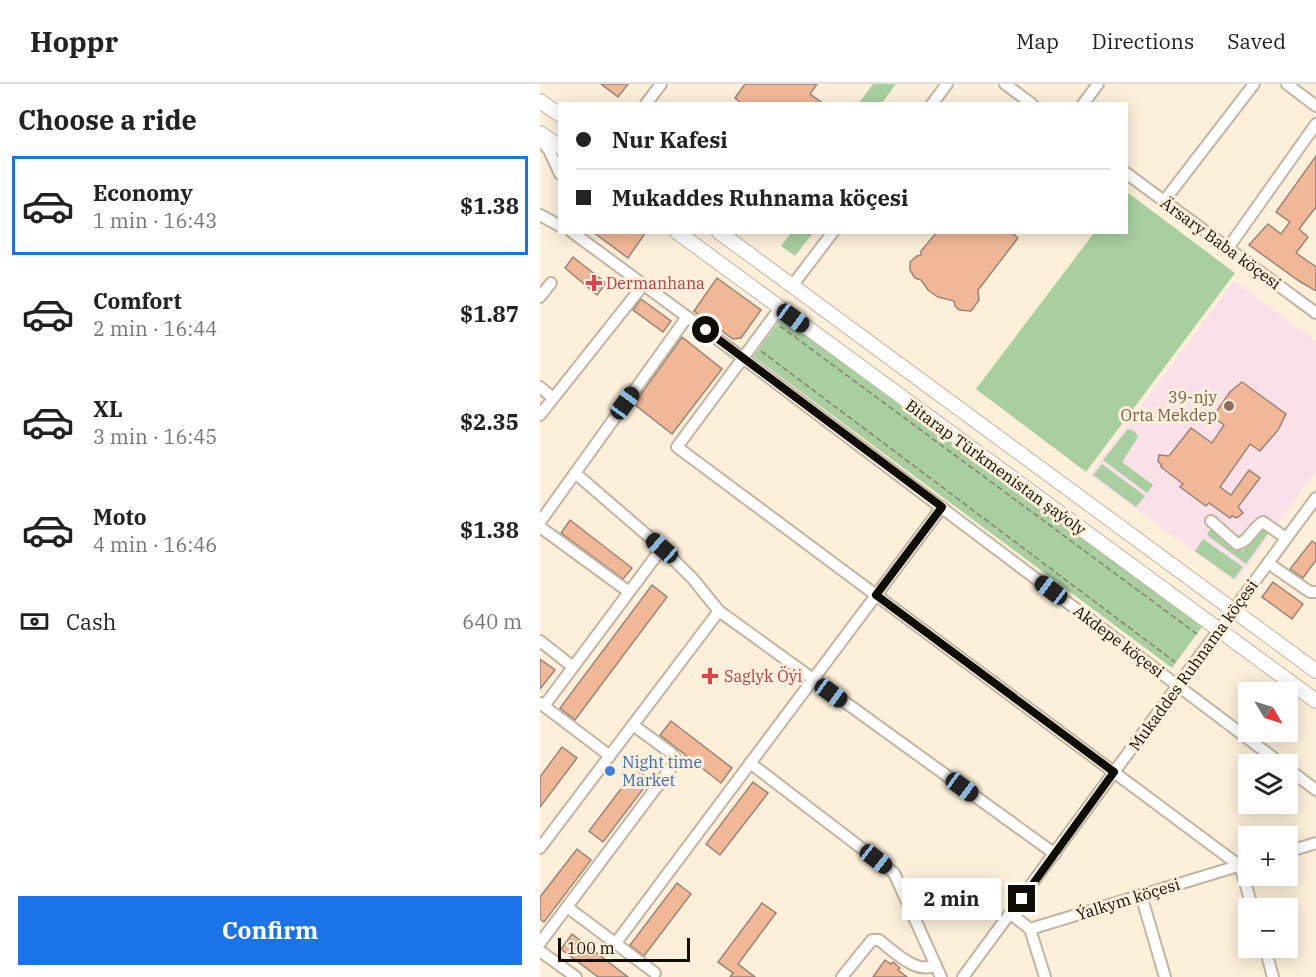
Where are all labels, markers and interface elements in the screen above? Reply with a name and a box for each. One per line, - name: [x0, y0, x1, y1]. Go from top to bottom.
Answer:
- text: Hoppr: [30, 23, 118, 60]
- text: Map: [1016, 27, 1059, 55]
- text: Directions: [1092, 27, 1194, 55]
- text: Saved: [1227, 27, 1286, 55]
- text: Choose a ride: [18, 102, 197, 137]
- text: Nur Kafesi: [612, 125, 728, 154]
- text: Economy: [93, 178, 193, 207]
- icon: car: [21, 179, 75, 233]
- text: Mukaddes Ruhnama köçesi: [612, 183, 908, 212]
- text: $1.38: [460, 191, 519, 220]
- street label: Ärsary Baba köçesi: [1157, 193, 1285, 293]
- text: 1 min · 16:43: [93, 207, 217, 234]
- place label: Dermanhana: [606, 273, 705, 293]
- marker: Dermanhana: [587, 276, 601, 290]
- text: Comfort: [93, 286, 182, 315]
- icon: car: [21, 287, 75, 341]
- text: $1.87: [460, 299, 519, 328]
- car: [773, 300, 813, 336]
- text: 2 min · 16:44: [93, 315, 217, 342]
- route start: [692, 316, 719, 343]
- car: [607, 383, 643, 423]
- place label: 39-njy Orta Mekdep: [1120, 387, 1217, 425]
- text: XL: [93, 394, 123, 423]
- icon: car: [21, 395, 75, 449]
- street label: Bitarap Türkmenistan şaýoly: [902, 395, 1090, 539]
- marker: 39-njy Orta Mekdep: [1222, 399, 1236, 413]
- text: $2.35: [460, 407, 519, 436]
- text: 3 min · 16:45: [93, 423, 217, 450]
- text: Moto: [93, 502, 147, 531]
- icon: car: [21, 503, 75, 557]
- text: $1.38: [460, 515, 519, 544]
- car: [643, 529, 681, 567]
- text: 4 min · 16:46: [93, 531, 217, 558]
- car: [1031, 572, 1071, 608]
- street label: Mukaddes Ruhnama köçesi: [1124, 576, 1262, 754]
- street label: Akdepe köçesi: [1070, 600, 1168, 682]
- icon: cash: [18, 605, 51, 638]
- text: Cash: [66, 607, 117, 636]
- text: 640 m: [462, 608, 522, 635]
- place label: Saglyk Öýi: [724, 666, 802, 686]
- marker: Saglyk Öýi: [701, 667, 719, 685]
- car: [811, 675, 851, 711]
- north arrow: [1238, 682, 1298, 742]
- map controls: [1238, 682, 1298, 958]
- place label: Night time Market: [622, 752, 702, 790]
- button: layers: [1238, 754, 1298, 814]
- marker: Night time Market: [603, 764, 617, 778]
- car: [942, 769, 982, 805]
- button: +: [1238, 826, 1298, 886]
- car: [856, 841, 896, 877]
- street label: Ýalkym köçesi: [1074, 873, 1182, 924]
- callout: 2 min: [902, 878, 1001, 920]
- text: 2 min: [924, 885, 980, 912]
- route end: [1008, 885, 1035, 912]
- button: Confirm: [18, 896, 522, 965]
- button: −: [1238, 898, 1298, 958]
- scale bar: [558, 935, 690, 962]
- text: 100 m: [567, 938, 615, 958]

